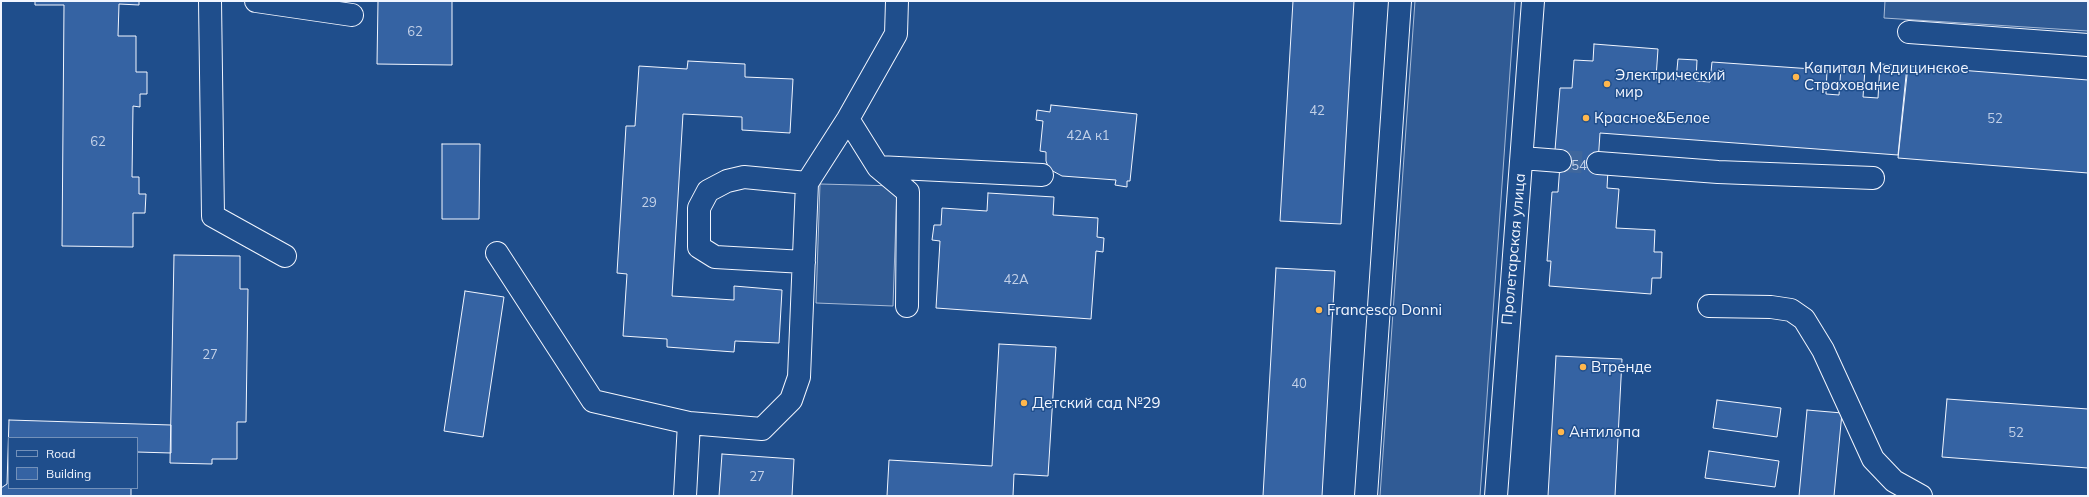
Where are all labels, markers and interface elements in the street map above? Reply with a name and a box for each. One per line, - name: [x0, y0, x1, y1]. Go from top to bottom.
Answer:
- house number: 62: [407, 24, 423, 40]
- place label: Капитал Медицинское Страхование: [1804, 59, 1969, 94]
- place label: Электрический мир: [1615, 66, 1726, 101]
- marker: Капитал Медицинское Страхование: [1791, 72, 1801, 82]
- marker: Электрический мир: [1602, 79, 1612, 89]
- house number: 42: [1309, 103, 1325, 119]
- place label: Красное&Белое: [1594, 109, 1710, 127]
- house number: 52: [1987, 111, 2003, 127]
- marker: Красное&Белое: [1581, 113, 1591, 123]
- house number: 42А к1: [1066, 128, 1110, 144]
- house number: 62: [90, 134, 106, 150]
- house number: 54: [1571, 158, 1587, 174]
- street label: Пролетарская улица: [1498, 172, 1530, 326]
- house number: 29: [641, 195, 657, 211]
- house number: 42А: [1003, 272, 1029, 288]
- place label: Francesco Donni: [1327, 301, 1442, 319]
- marker: Francesco Donni: [1314, 305, 1324, 315]
- house number: 27: [202, 347, 218, 363]
- place label: Втренде: [1591, 358, 1652, 376]
- marker: Втренде: [1578, 362, 1588, 372]
- house number: 40: [1291, 376, 1307, 392]
- place label: Детский сад №29: [1032, 394, 1161, 412]
- marker: Детский сад №29: [1019, 398, 1029, 408]
- place label: Антилопа: [1569, 423, 1640, 441]
- house number: 52: [2008, 425, 2024, 441]
- marker: Антилопа: [1556, 427, 1566, 437]
- legend: [8, 437, 138, 489]
- text: Road: [46, 446, 75, 461]
- text: Building: [46, 466, 91, 481]
- house number: 27: [749, 469, 765, 485]

